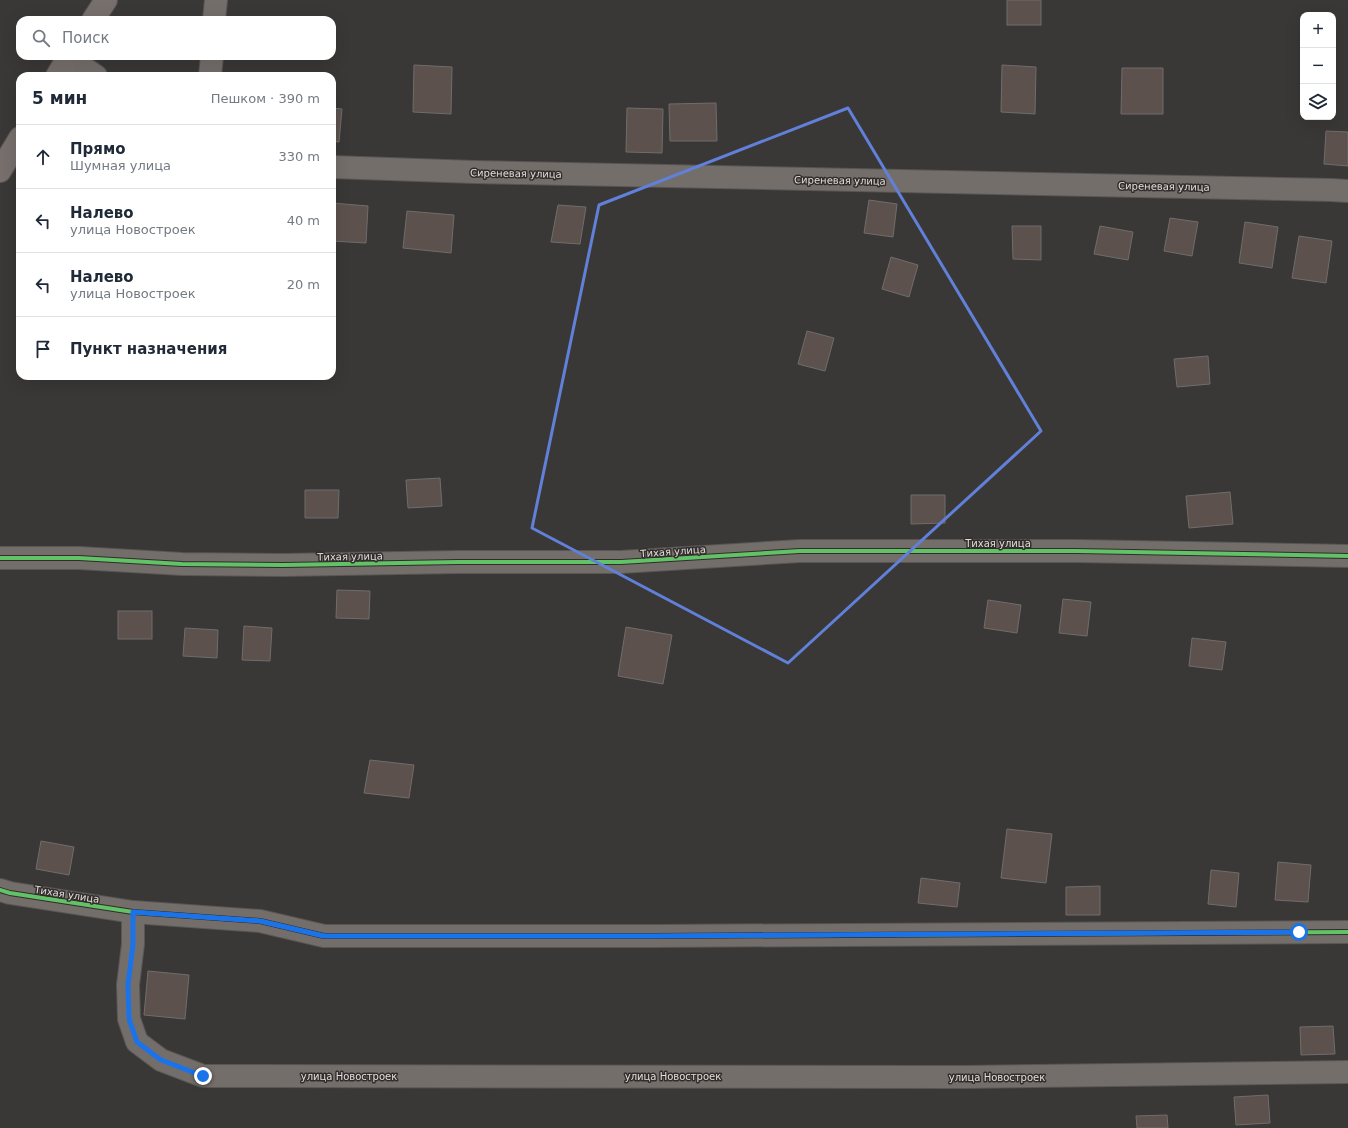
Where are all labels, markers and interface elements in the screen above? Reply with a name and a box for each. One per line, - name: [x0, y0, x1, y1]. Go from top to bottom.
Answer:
- map controls: [1300, 12, 1336, 120]
- button: +: [1300, 12, 1336, 48]
- search box: [16, 16, 336, 60]
- icon: search: [30, 27, 52, 49]
- text: Поиск: [62, 29, 110, 47]
- button: −: [1300, 48, 1336, 84]
- button: layers: [1300, 84, 1336, 120]
- text: 5 мин: [32, 88, 87, 108]
- text: Пешком · 390 m: [211, 91, 320, 106]
- text: Прямо: [70, 140, 126, 158]
- icon: ahead: [32, 146, 54, 168]
- text: 330 m: [278, 149, 320, 164]
- text: Шумная улица: [70, 158, 171, 173]
- street label: Сиреневая улица: [470, 167, 562, 180]
- street label: Сиреневая улица: [794, 174, 886, 187]
- street label: Сиреневая улица: [1118, 180, 1210, 193]
- text: Налево: [70, 204, 134, 222]
- icon: left: [32, 210, 54, 232]
- text: 40 m: [287, 213, 320, 228]
- text: улица Новостроек: [70, 222, 196, 237]
- text: Налево: [70, 268, 134, 286]
- icon: left: [32, 274, 54, 296]
- text: 20 m: [287, 277, 320, 292]
- text: улица Новостроек: [70, 286, 196, 301]
- icon: arrive: [32, 338, 54, 360]
- text: Пункт назначения: [70, 340, 227, 358]
- street label: Тихая улица: [964, 538, 1031, 549]
- street label: Тихая улица: [639, 544, 706, 559]
- street label: Тихая улица: [316, 550, 383, 563]
- street label: Тихая улица: [33, 884, 100, 905]
- route start: [1290, 923, 1308, 941]
- route end: [194, 1067, 212, 1085]
- street label: улица Новостроек: [301, 1071, 397, 1082]
- street label: улица Новостроек: [625, 1071, 721, 1082]
- street label: улица Новостроек: [949, 1072, 1045, 1083]

